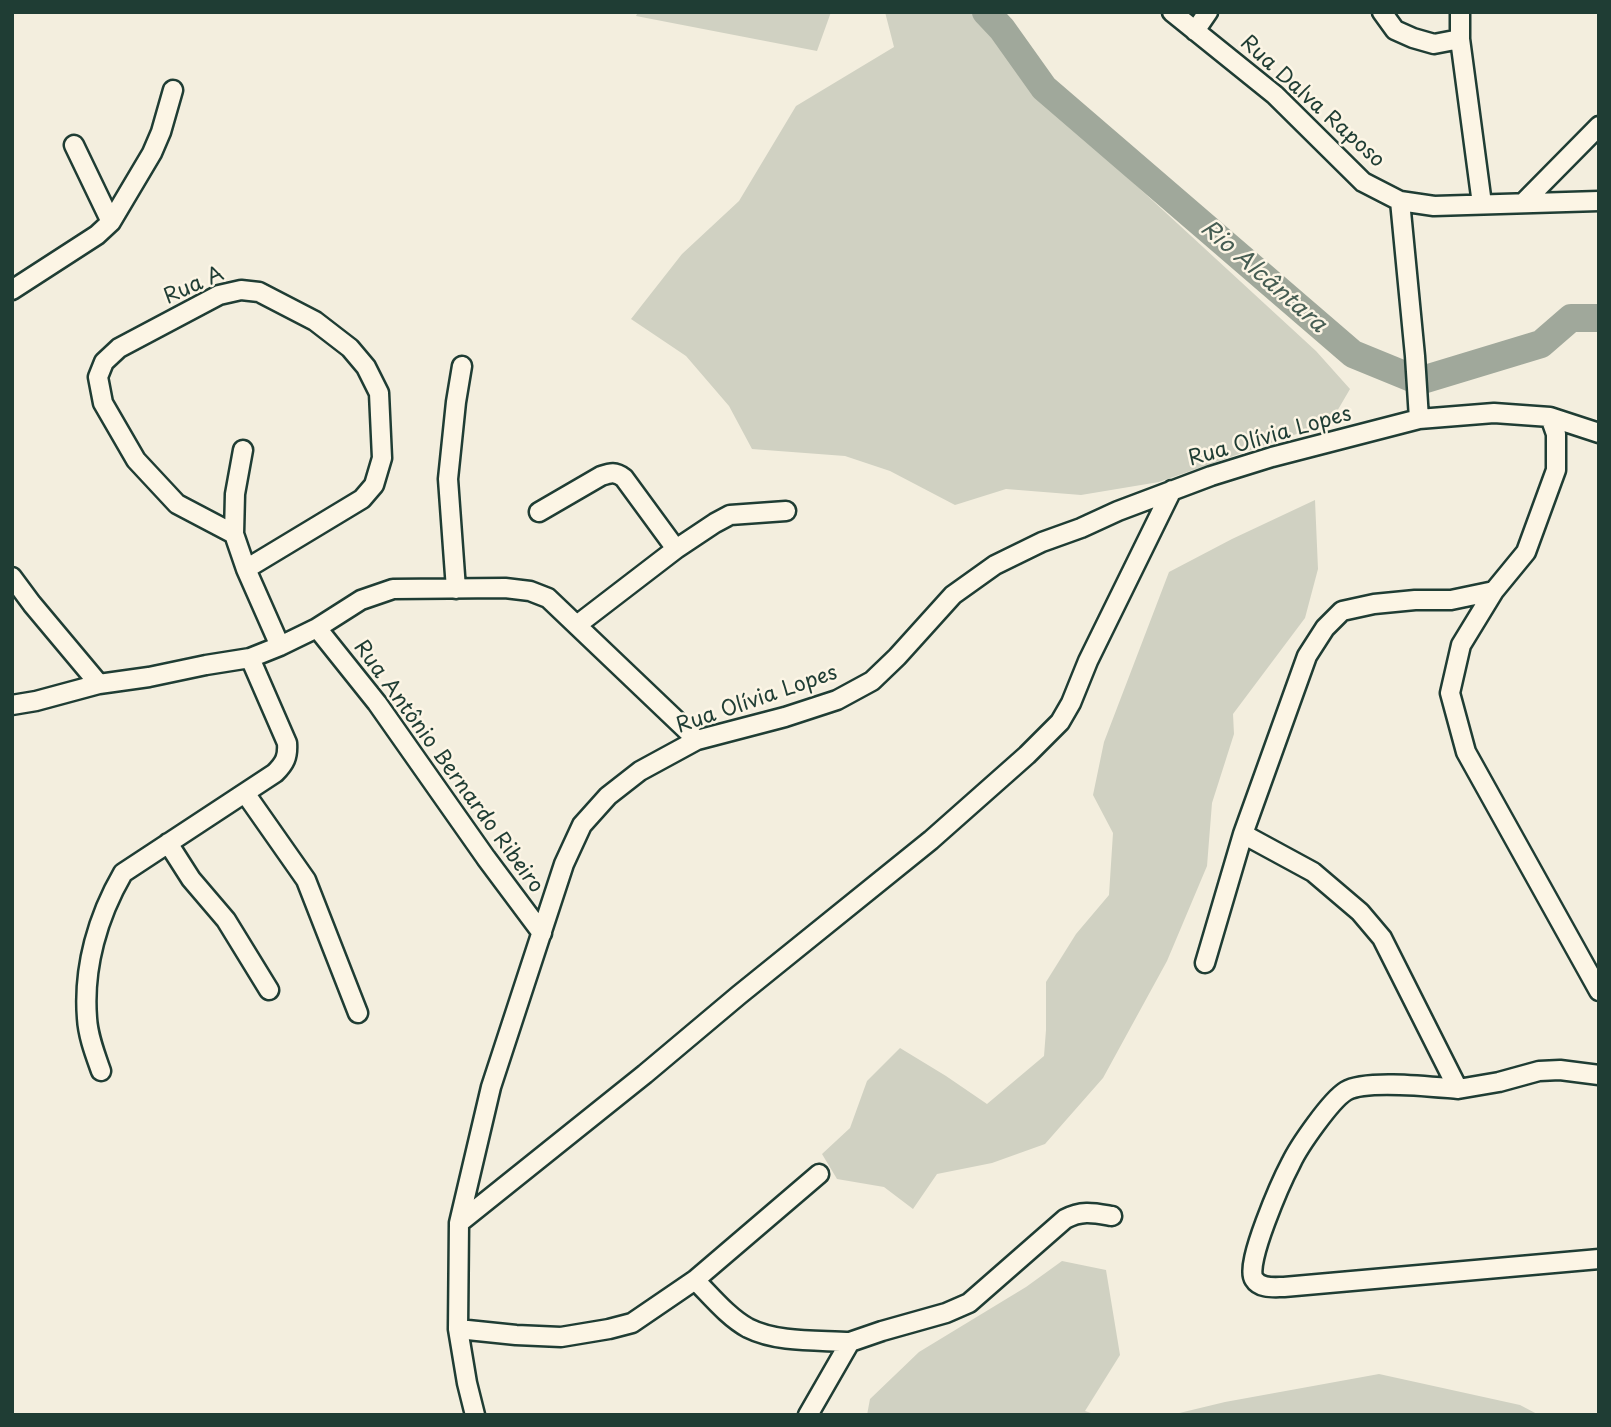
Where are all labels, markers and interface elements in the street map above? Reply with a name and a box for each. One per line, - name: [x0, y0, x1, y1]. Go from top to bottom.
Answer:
- street label: Rua Dalva Raposo: [1235, 31, 1389, 173]
- water label: Rio Alcântara: [1195, 215, 1331, 339]
- street label: Rua A: [160, 262, 228, 310]
- street label: Rua Olívia Lopes: [1185, 402, 1355, 472]
- street label: Rua Antônio Bernardo Ribeiro: [348, 636, 548, 898]
- street label: Rua Olívia Lopes: [673, 661, 841, 739]

